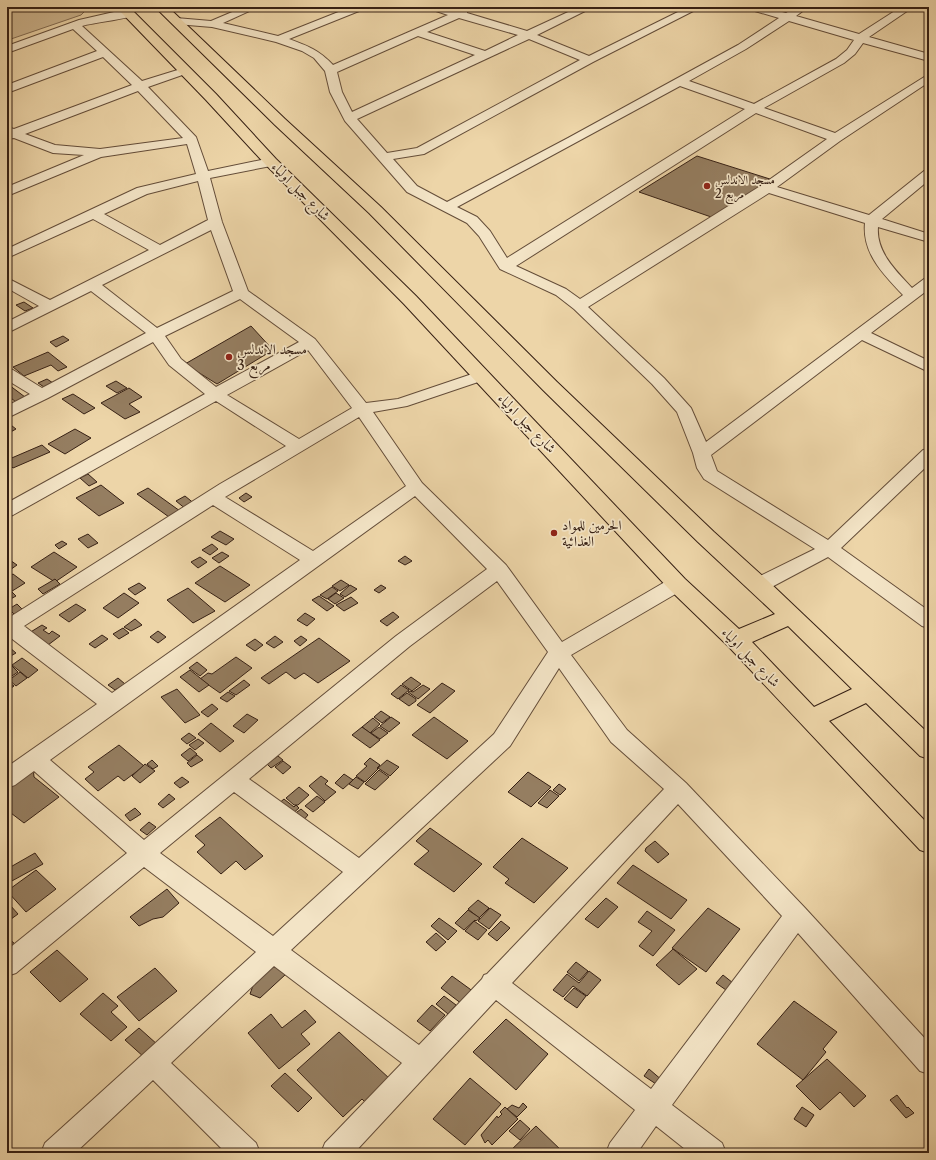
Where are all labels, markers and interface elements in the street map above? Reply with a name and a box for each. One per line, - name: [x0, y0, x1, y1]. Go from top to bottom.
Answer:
- street label: شارع جبل اولياء: [265, 158, 334, 227]
- place label: مسجد الاندلس مربع 2: [715, 172, 775, 205]
- marker: مسجد الاندلس مربع 2: [702, 181, 712, 191]
- place label: مسجد الاندلس مربع 3: [237, 340, 307, 379]
- marker: مسجد الاندلس مربع 3: [224, 352, 234, 362]
- street label: شارع جبل اولياء: [492, 389, 560, 459]
- place label: الحرمين للمواد الغذائية: [562, 516, 622, 550]
- marker: الحرمين للمواد الغذائية: [549, 528, 559, 538]
- street label: شارع جبل اولياء: [716, 623, 784, 693]

